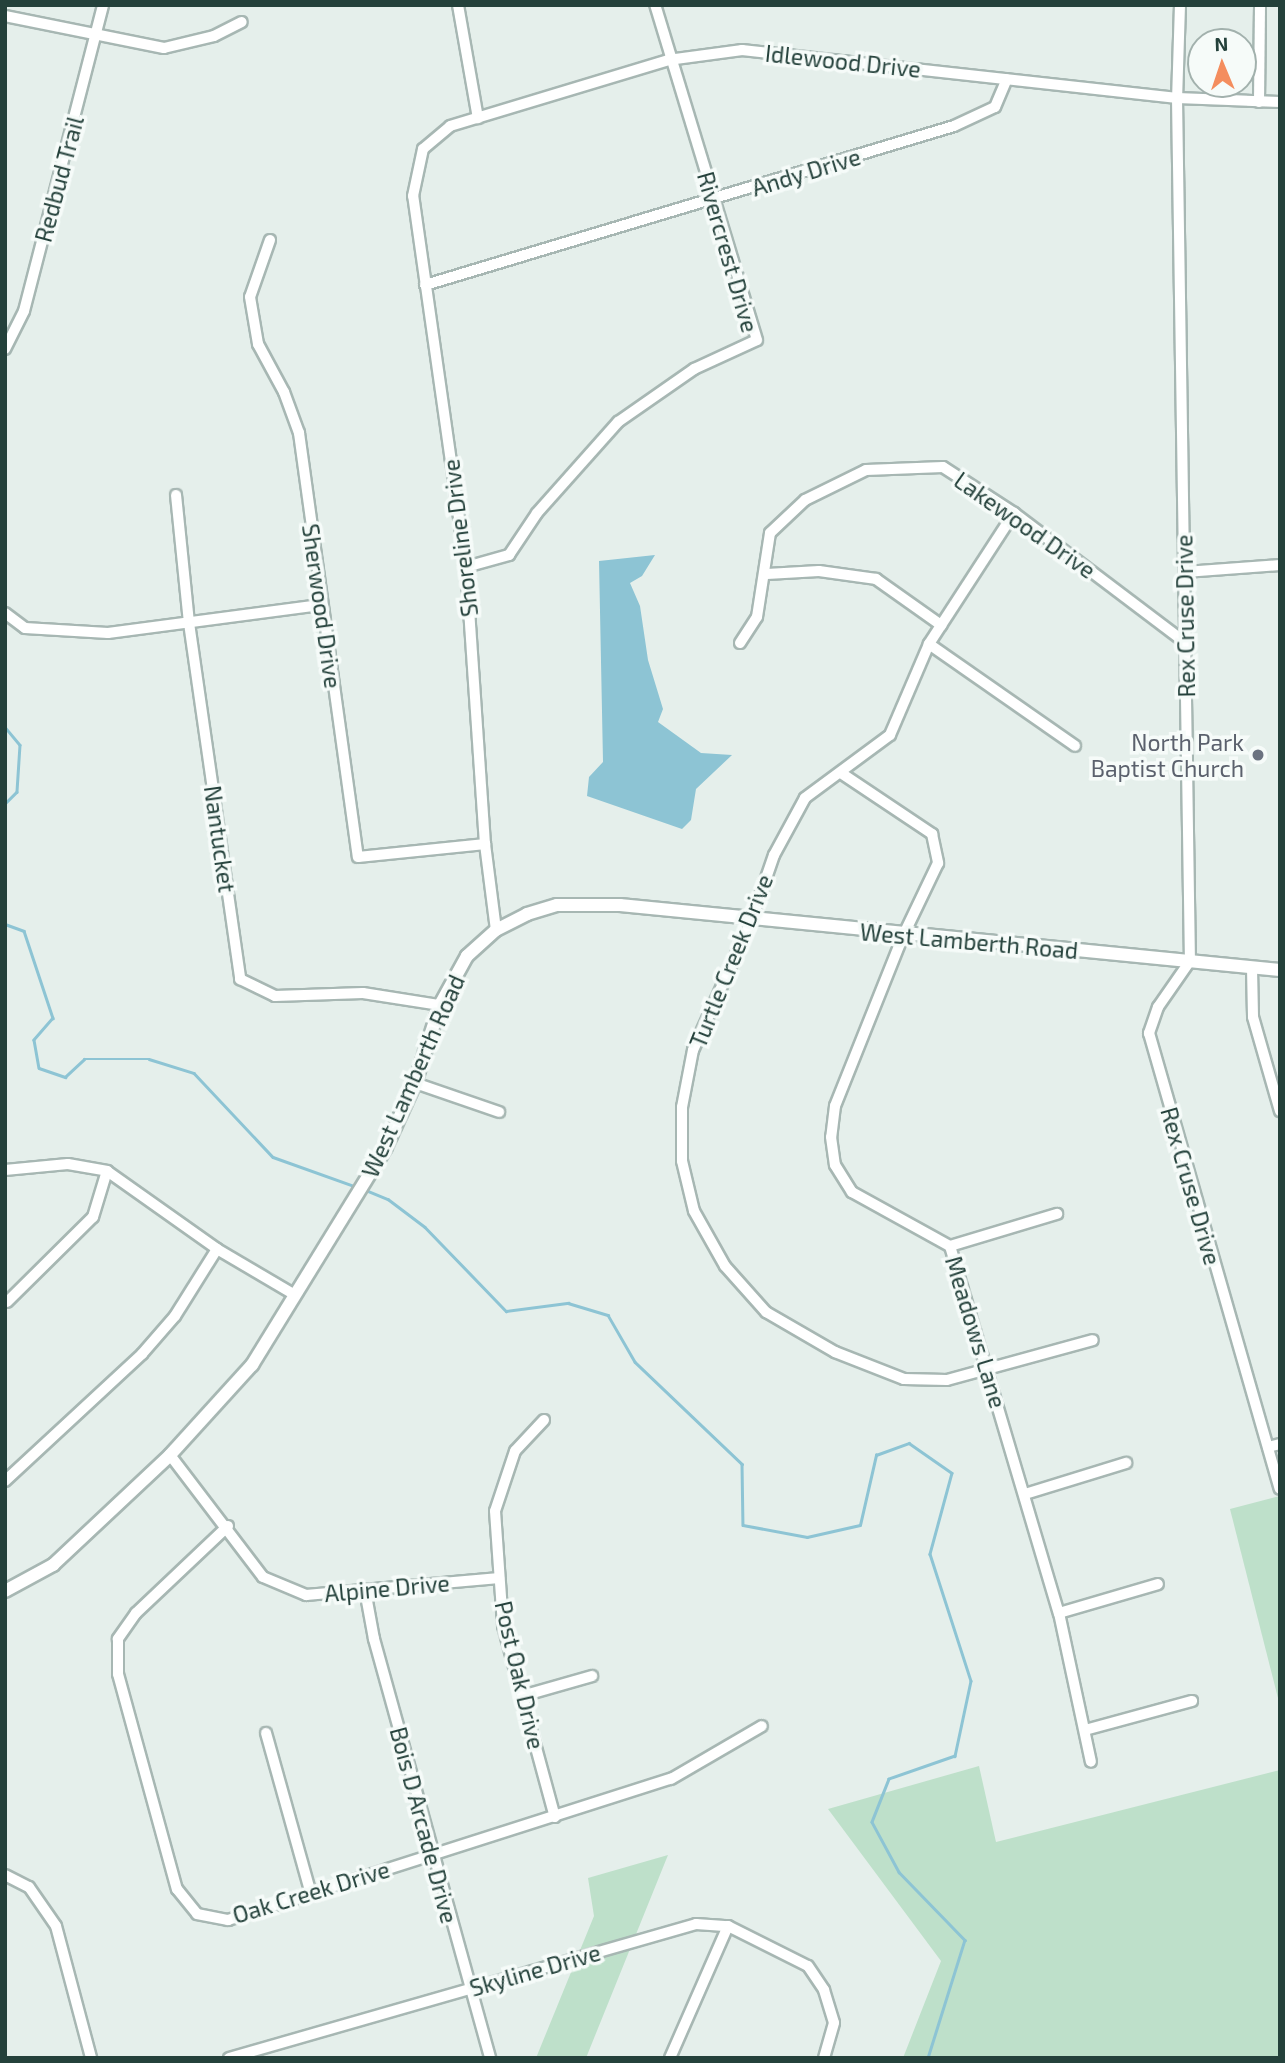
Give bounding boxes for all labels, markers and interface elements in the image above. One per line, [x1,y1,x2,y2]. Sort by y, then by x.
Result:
north arrow [1187,28,1257,98]
text: N [1214,32,1229,55]
street label: Idlewood Drive [764,39,922,83]
street label: Redbud Trail [29,113,89,245]
street label: Andy Drive [748,142,864,202]
street label: Rivercrest Drive [692,168,764,336]
street label: Shoreline Drive [437,458,483,618]
street label: Lakewood Drive [949,466,1101,584]
street label: Sherwood Drive [297,522,347,690]
street label: Rex Cruse Drive [1170,534,1200,698]
place label: North Park Baptist Church [1091,728,1244,782]
marker: North Park Baptist Church [1250,747,1266,763]
street label: Nantucket [199,784,241,894]
street label: Turtle Creek Drive [684,870,778,1052]
street label: West Lamberth Road [859,918,1079,964]
street label: West Lamberth Road [356,970,470,1182]
street label: Rex Cruse Drive [1155,1104,1227,1268]
street label: Meadows Lane [940,1253,1012,1411]
street label: Alpine Drive [323,1569,451,1607]
street label: Post Oak Drive [490,1598,550,1752]
street label: Bois D Arcade Drive [384,1724,464,1926]
street label: Oak Creek Drive [229,1855,393,1929]
street label: Skyline Drive [466,1938,604,2002]

